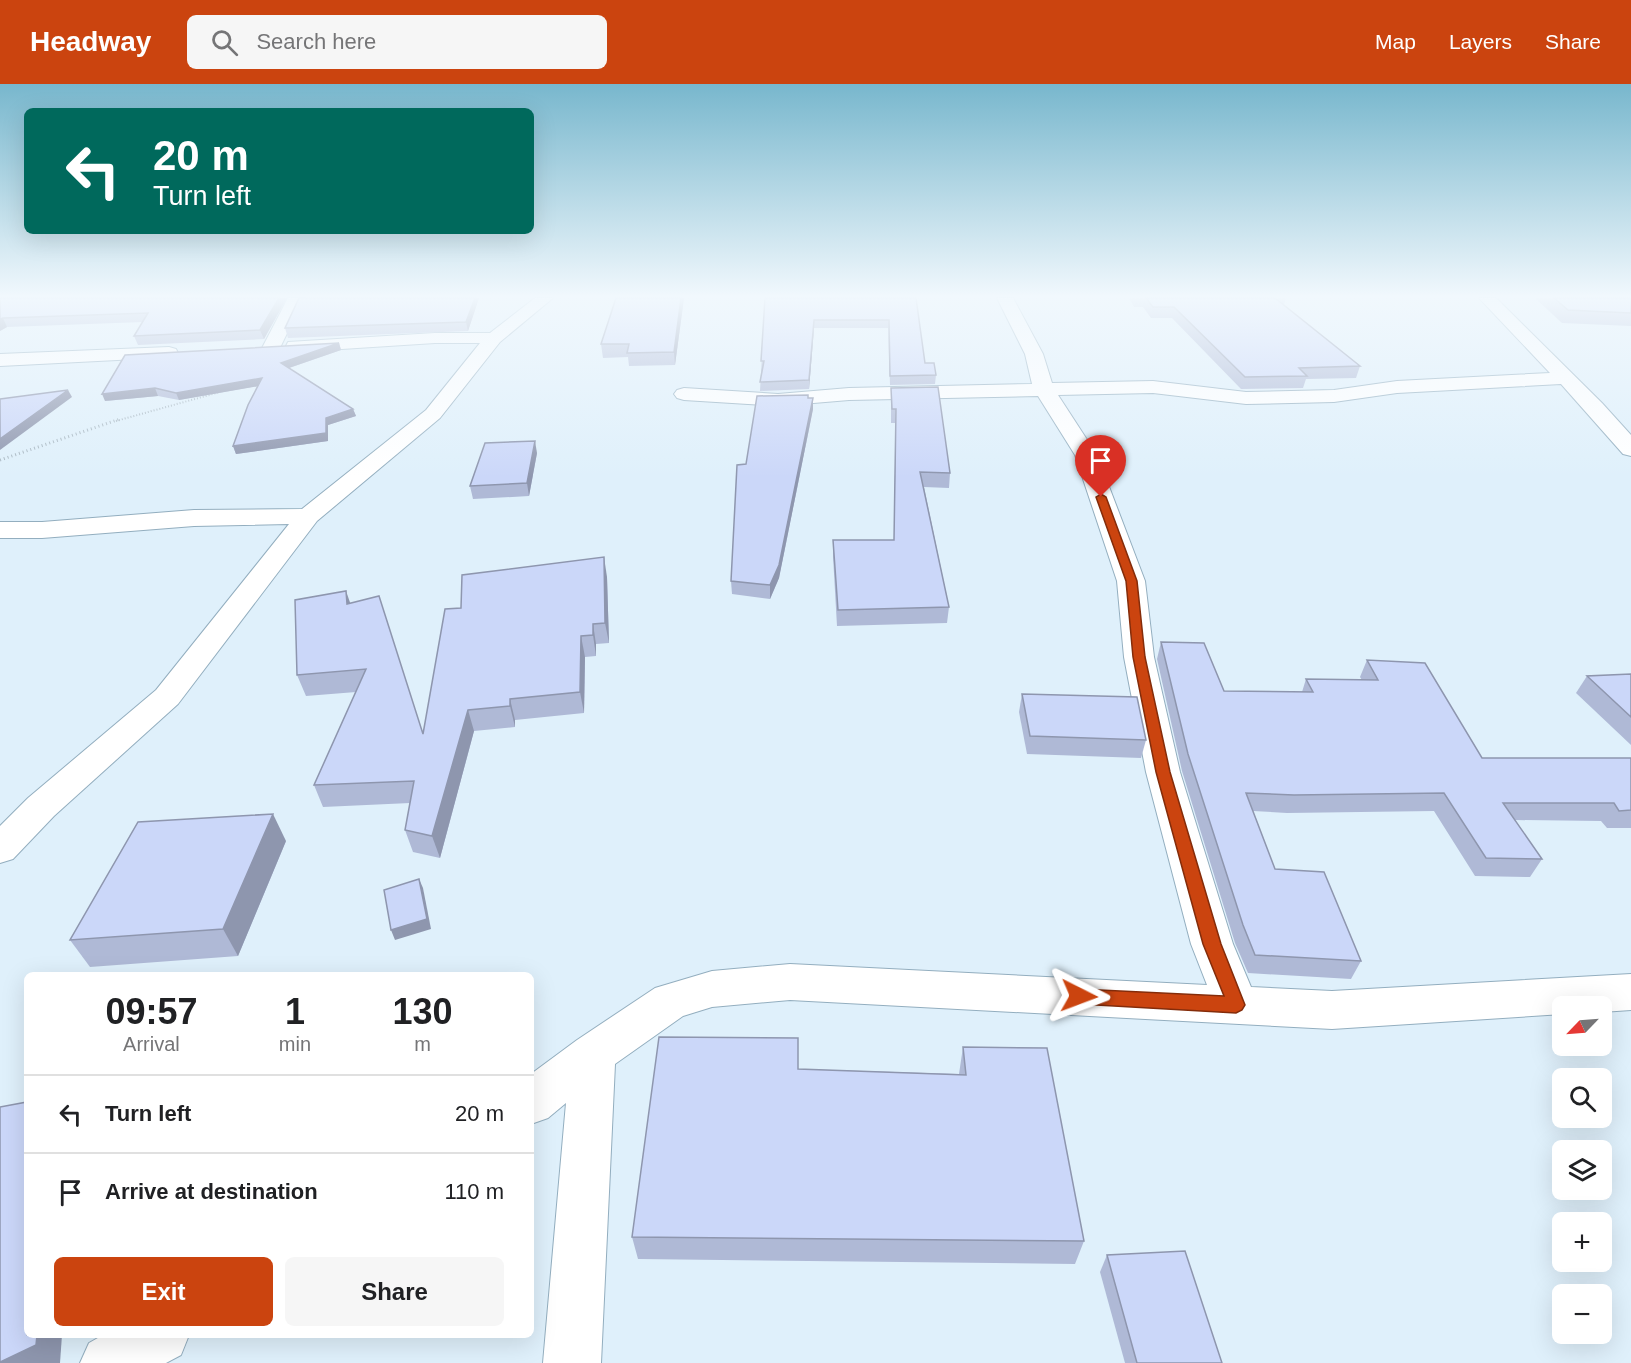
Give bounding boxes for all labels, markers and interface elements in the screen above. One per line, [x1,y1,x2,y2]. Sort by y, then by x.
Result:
search box [187,15,607,69]
text: Headway [30,26,151,57]
icon: search [208,26,241,59]
text: Search here [256,29,376,54]
text: Map [1375,30,1416,53]
text: Layers [1449,30,1512,53]
text: Share [1545,30,1601,53]
icon: left [54,132,132,210]
text: 20 m [153,132,249,179]
text: Turn left [153,181,251,211]
pin [1075,435,1126,497]
icon: arrive [1084,444,1117,477]
position arrow [1047,964,1111,1028]
text: 09:57 [105,991,197,1032]
text: 1 [285,991,305,1032]
text: 130 [392,991,453,1032]
north arrow [1552,996,1612,1056]
map controls [1552,996,1612,1344]
text: Arrival [123,1033,180,1055]
text: min [279,1033,311,1055]
text: m [414,1033,431,1055]
button: search [1552,1068,1612,1128]
icon: left [54,1098,87,1131]
text: Turn left [105,1101,191,1126]
text: 20 m [455,1101,504,1126]
button: layers [1552,1140,1612,1200]
icon: arrive [54,1176,87,1209]
text: Arrive at destination [105,1179,318,1204]
text: 110 m [444,1179,504,1204]
button: + [1552,1212,1612,1272]
button: Exit [54,1257,273,1326]
button: Share [285,1257,504,1326]
button: − [1552,1284,1612,1344]

